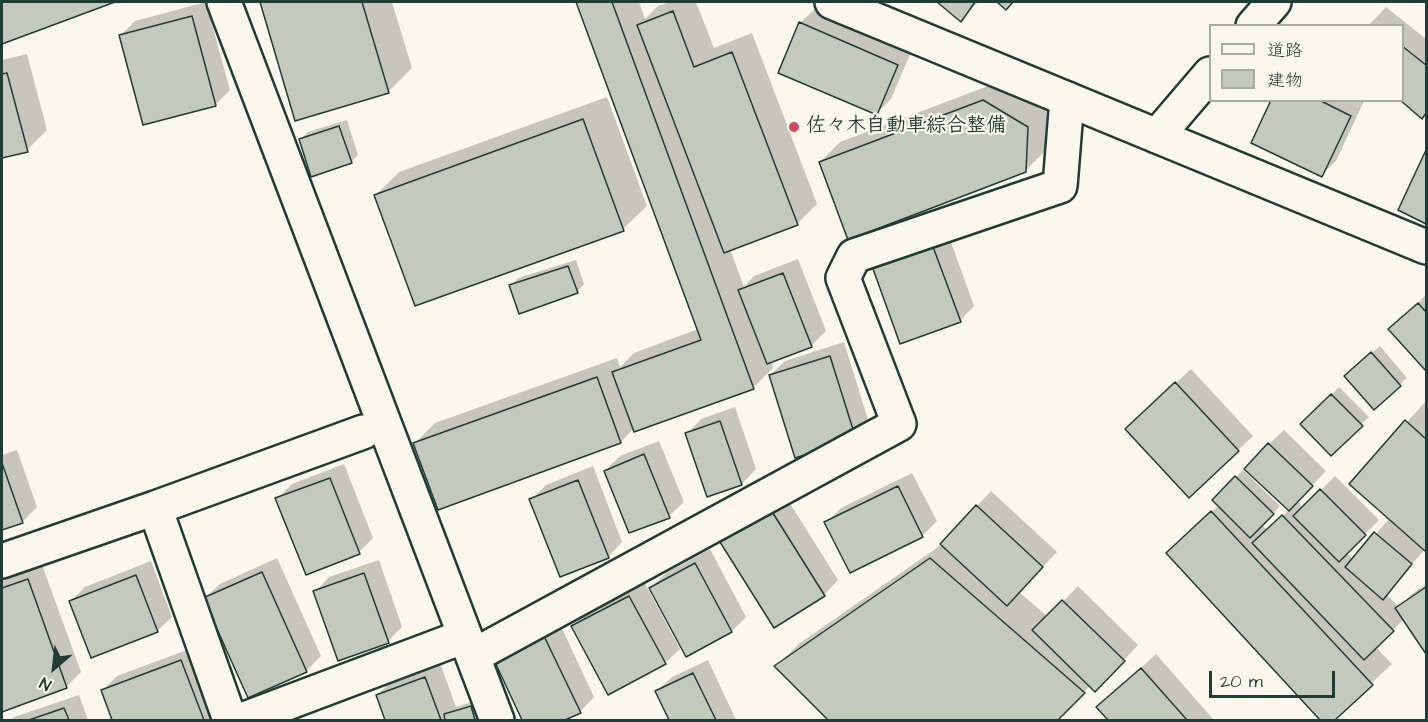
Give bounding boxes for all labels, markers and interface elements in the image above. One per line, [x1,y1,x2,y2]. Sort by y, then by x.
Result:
legend [1209,24,1404,102]
text: 道路 [1267,38,1303,63]
text: 建物 [1267,68,1303,93]
place label: 佐々木自動車綜合整備 [806,115,1006,139]
marker: 佐々木自動車綜合整備 [787,120,801,134]
north arrow [24,638,84,698]
scale bar [1212,659,1338,697]
text: 20 m [1220,669,1263,694]
text: N [36,672,55,696]

